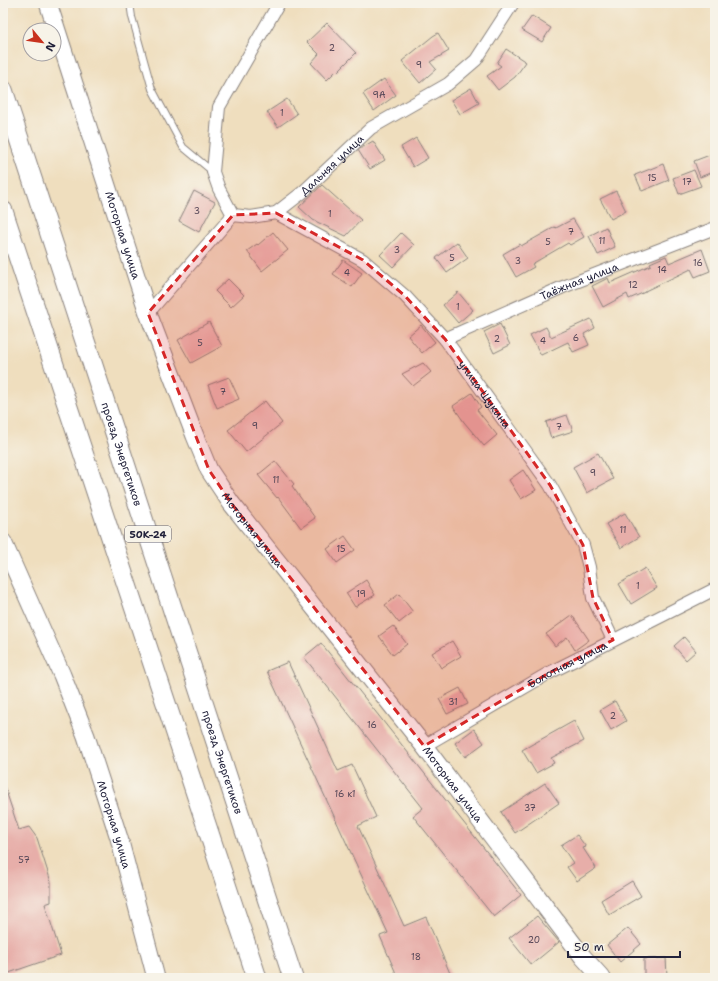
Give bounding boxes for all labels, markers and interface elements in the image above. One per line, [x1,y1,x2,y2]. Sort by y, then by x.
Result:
north arrow [22,22,62,62]
text: N [41,39,59,54]
house number: 2 [329,42,335,54]
house number: 9 [416,59,422,71]
house number: 9А [373,89,386,101]
house number: 1 [280,107,284,119]
street label: Дальняя улица [297,131,367,199]
house number: 15 [647,172,657,184]
house number: 17 [682,176,692,188]
street label: Моторная улица [102,189,144,281]
house number: 3 [194,205,200,217]
house number: 1 [328,208,332,220]
house number: 7 [568,226,574,238]
house number: 11 [598,235,606,247]
house number: 5 [545,236,551,248]
house number: 3 [394,244,400,256]
house number: 5 [449,252,455,264]
house number: 3 [515,255,521,267]
house number: 16 [693,257,703,269]
street label: Таёжная улица [538,259,620,304]
house number: 14 [657,264,667,276]
house number: 4 [344,267,350,279]
house number: 12 [628,279,638,291]
house number: 1 [456,301,460,313]
house number: 6 [573,332,579,344]
house number: 2 [494,333,500,345]
house number: 4 [540,335,546,347]
house number: 5 [197,337,203,349]
street label: улица Щукина [455,357,514,431]
house number: 7 [220,386,226,398]
street label: проезд Энергетиков [98,400,146,508]
house number: 9 [252,420,258,432]
house number: 7 [556,421,562,433]
house number: 9 [590,467,596,479]
house number: 11 [272,474,280,486]
street label: Моторная улица [218,489,287,570]
house number: 11 [619,524,627,536]
road number: 50К-24 [125,526,171,542]
house number: 15 [336,543,346,555]
house number: 1 [636,580,640,592]
house number: 19 [356,588,366,600]
street label: Болотная улица [525,637,610,691]
house number: 31 [448,696,458,708]
street label: проезд Энергетиков [199,708,246,816]
house number: 2 [610,710,616,722]
house number: 16 [367,719,377,731]
street label: Моторная улица [419,743,486,825]
street label: Моторная улица [93,779,134,871]
house number: 16 к1 [335,788,355,800]
house number: 37 [524,802,536,814]
house number: 57 [18,854,30,866]
scale bar [568,933,680,959]
house number: 20 [528,934,540,946]
text: 50 m [574,939,604,955]
house number: 18 [411,951,421,963]

